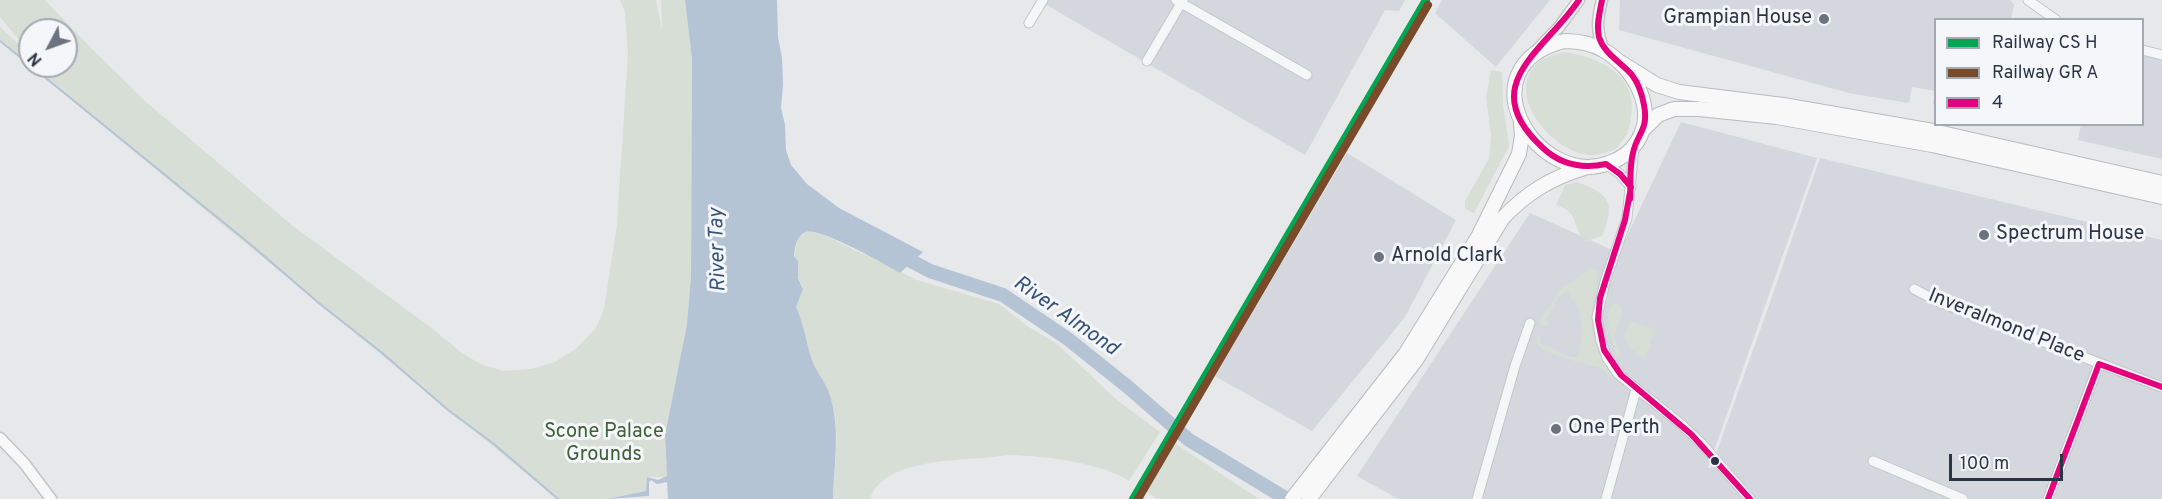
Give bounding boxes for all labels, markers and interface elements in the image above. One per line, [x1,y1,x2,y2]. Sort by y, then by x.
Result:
place label: Grampian House [1663,7,1812,31]
marker: Grampian House [1817,12,1831,26]
north arrow [18,18,78,78]
legend [1934,18,2144,126]
text: Railway CS H [1992,32,2098,55]
text: N [25,48,47,69]
text: Railway GR A [1992,62,2099,85]
text: 4 [1992,92,2003,115]
water label: River Tay [705,208,733,292]
place label: Spectrum House [1996,223,2144,247]
marker: Spectrum House [1977,228,1991,242]
place label: Arnold Clark [1391,245,1503,269]
marker: Arnold Clark [1372,250,1386,264]
water label: River Almond [1008,272,1122,362]
street label: Inveralmond Place [1924,285,2088,369]
place label: One Perth [1568,417,1660,441]
park label: Scone Palace Grounds [544,421,664,468]
marker: One Perth [1549,422,1563,436]
scale bar [1952,442,2066,480]
text: 100 m [1960,453,2009,476]
unlabelled marker [1709,455,1721,467]

